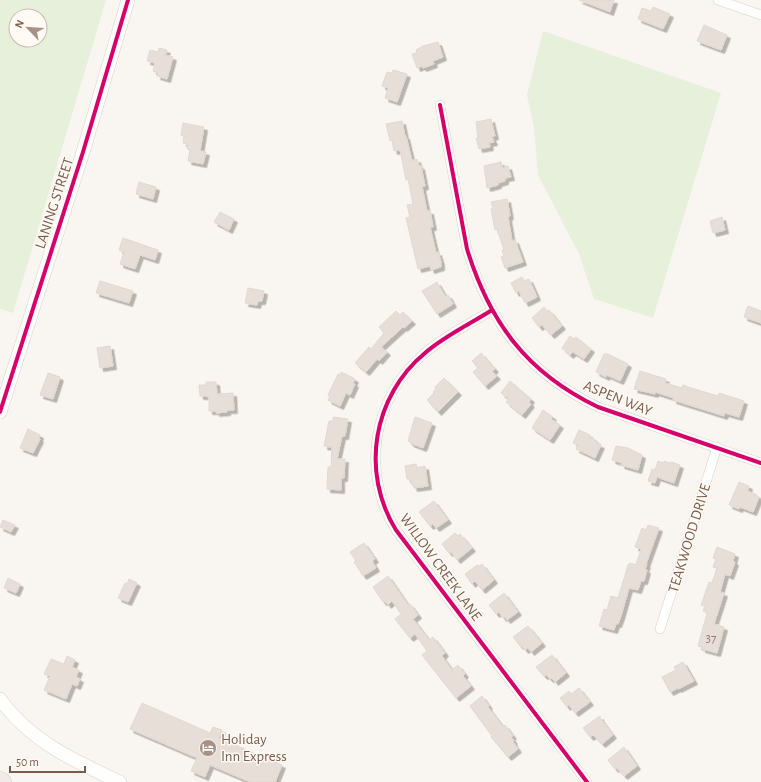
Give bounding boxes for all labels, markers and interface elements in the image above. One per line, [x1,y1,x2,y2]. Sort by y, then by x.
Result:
north arrow [8,8,48,48]
text: N [13,18,26,30]
street label: LANING STREET [33,155,76,251]
street label: ASPEN WAY [581,378,654,419]
street label: TEAKWOOD DRIVE [666,482,713,595]
street label: WILLOW CREEK LANE [397,511,484,624]
house number: 37 [706,632,717,645]
place label: Holiday Inn Express [221,732,287,764]
hotel icon: Holiday Inn Express [198,738,218,758]
scale bar [10,748,85,774]
text: 50 m [16,756,39,768]

